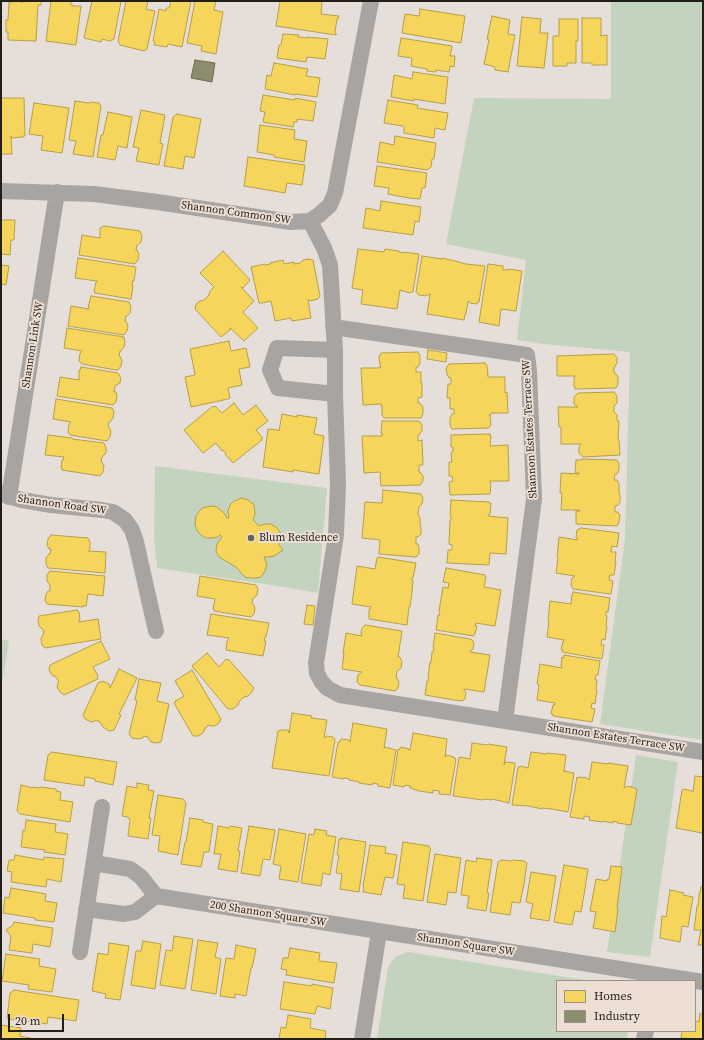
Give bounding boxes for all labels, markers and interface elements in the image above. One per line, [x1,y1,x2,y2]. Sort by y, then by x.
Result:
street label: Shannon Common SW [181,199,291,227]
street label: Shannon Link SW [20,301,46,389]
street label: Shannon Estates Terrace SW [520,359,540,499]
street label: Shannon Road SW [17,492,107,518]
place label: Blum Residence [259,531,338,545]
marker: Blum Residence [246,533,256,543]
street label: Shannon Estates Terrace SW [546,721,686,755]
street label: 200 Shannon Square SW [209,898,327,930]
street label: Shannon Square SW [416,931,516,959]
legend [556,980,696,1032]
text: Homes [594,988,632,1004]
scale bar [10,1006,66,1032]
text: Industry [594,1008,640,1024]
text: 20 m [15,1013,41,1029]

